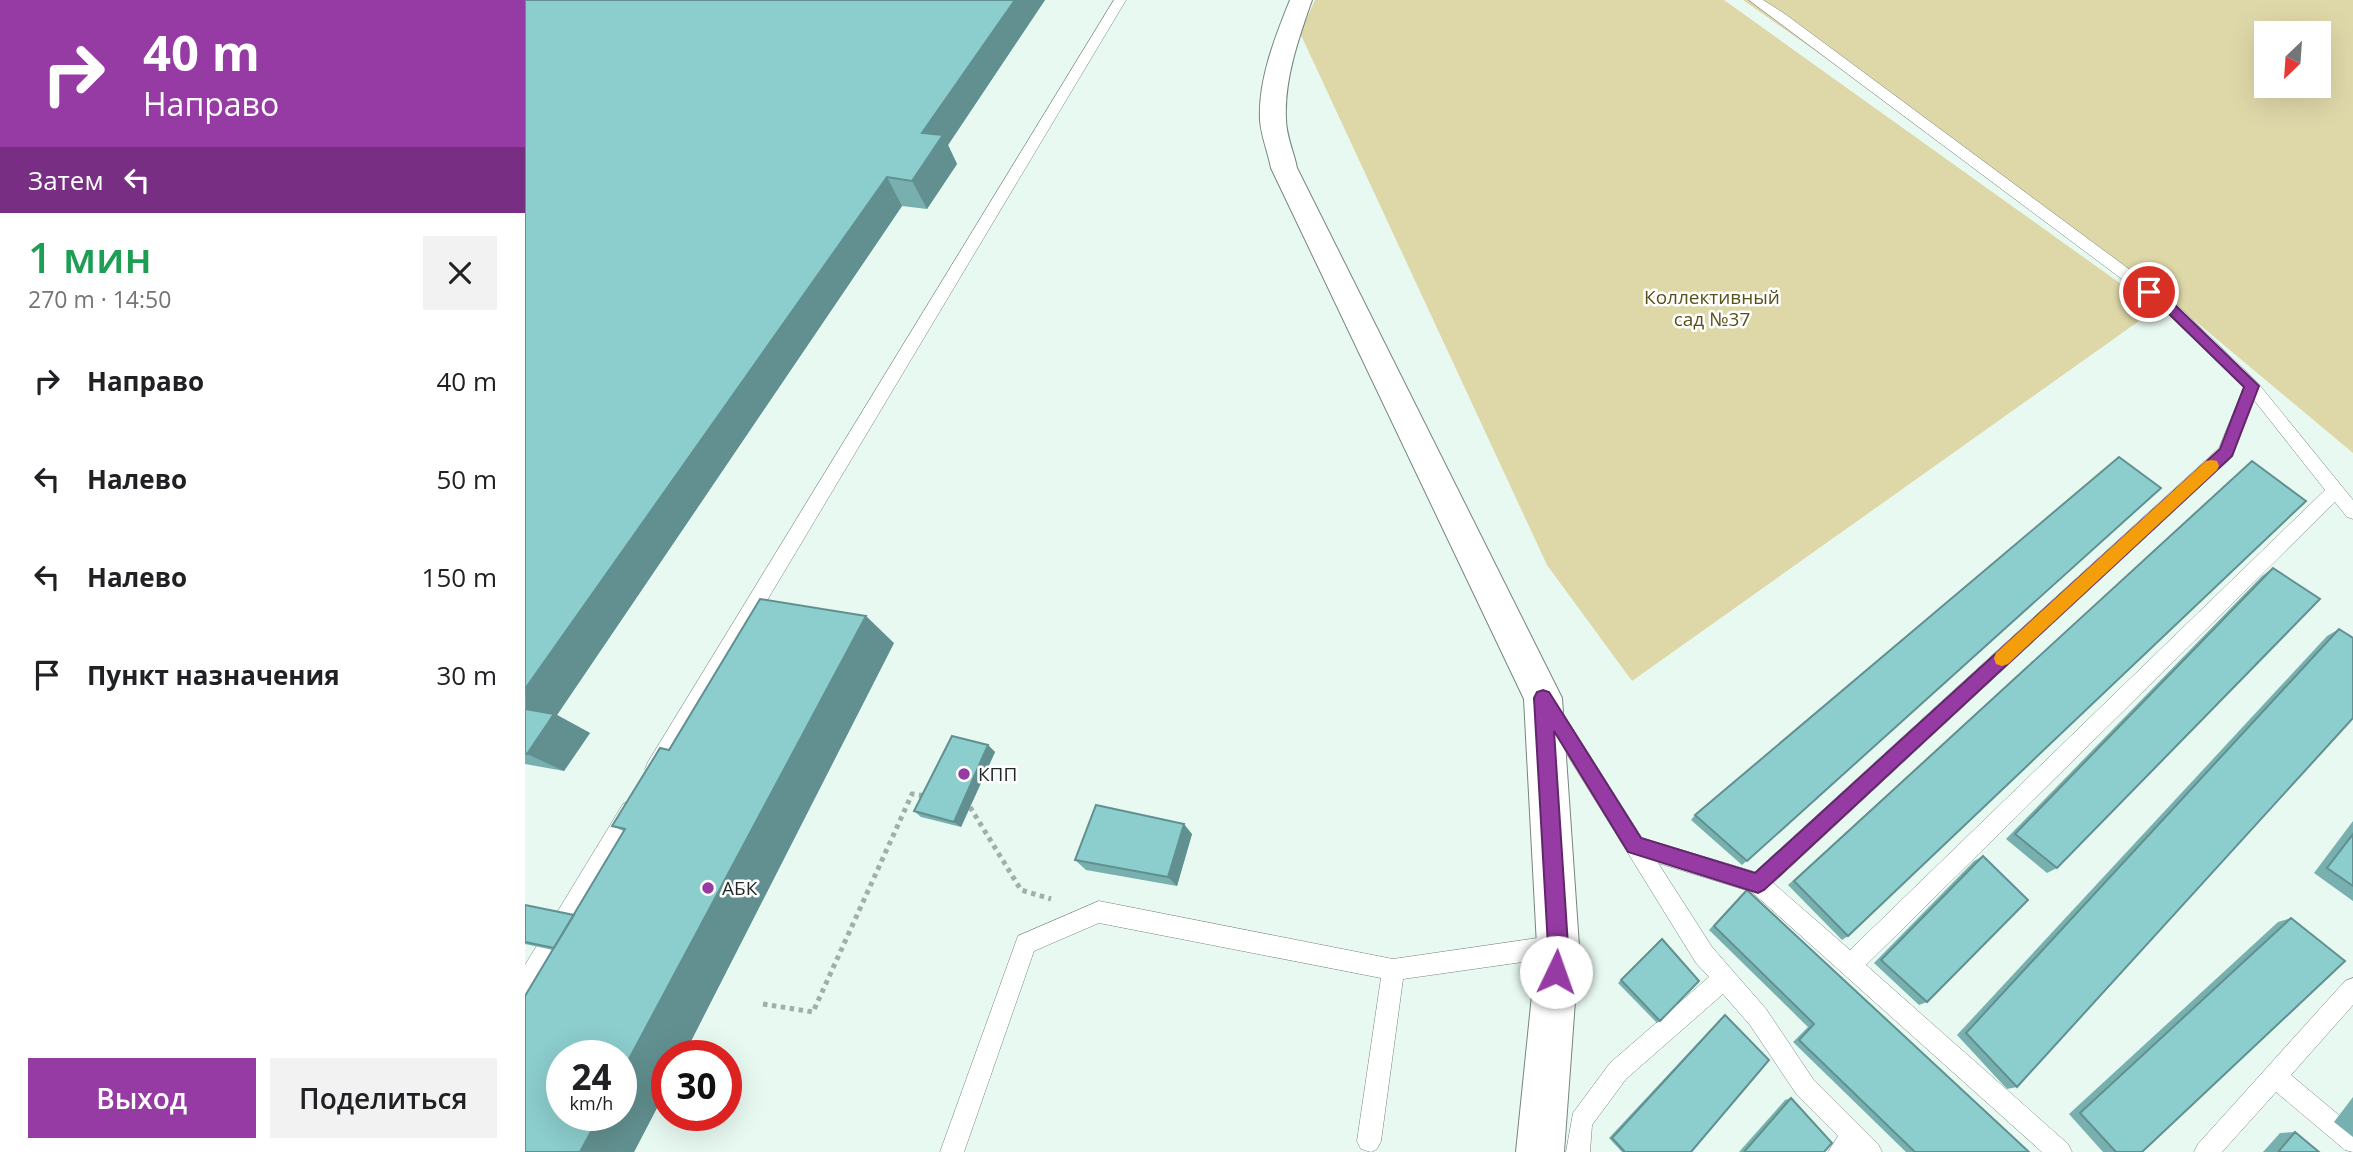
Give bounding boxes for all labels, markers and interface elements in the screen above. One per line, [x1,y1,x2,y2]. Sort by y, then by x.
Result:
text: 40 m [143,19,260,85]
north arrow [2254,21,2331,98]
map controls [2254,21,2331,98]
icon: right [28,28,119,119]
text: Направо [143,82,279,125]
icon: left [118,161,156,199]
text: Затем [28,162,104,198]
text: 1 мин [28,228,152,285]
button: close [423,236,497,310]
pin [2119,262,2179,322]
icon: arrive [2130,273,2168,311]
text: 270 m · 14:50 [28,283,171,315]
park label: Коллективный сад №37 [1644,284,1780,332]
icon: right [28,362,66,400]
text: Направо [87,363,204,399]
text: 40 m [436,363,497,399]
icon: left [28,460,66,498]
text: Налево [87,461,187,497]
text: 50 m [436,461,497,497]
icon: left [28,558,66,596]
text: Налево [87,559,187,595]
text: 150 m [422,559,497,595]
icon: arrive [28,656,66,694]
text: Пункт назначения [87,657,340,693]
text: 30 m [436,657,497,693]
place label: КПП [978,761,1017,787]
marker: КПП [956,766,972,782]
place label: АБК [722,875,758,901]
marker: АБК [700,880,716,896]
position arrow [1519,935,1593,1009]
speed limit sign: 30 [651,1040,742,1131]
text: 24 [571,1053,612,1100]
button: Выход [28,1058,256,1138]
button: Поделиться [270,1058,497,1138]
text: km/h [570,1091,613,1115]

